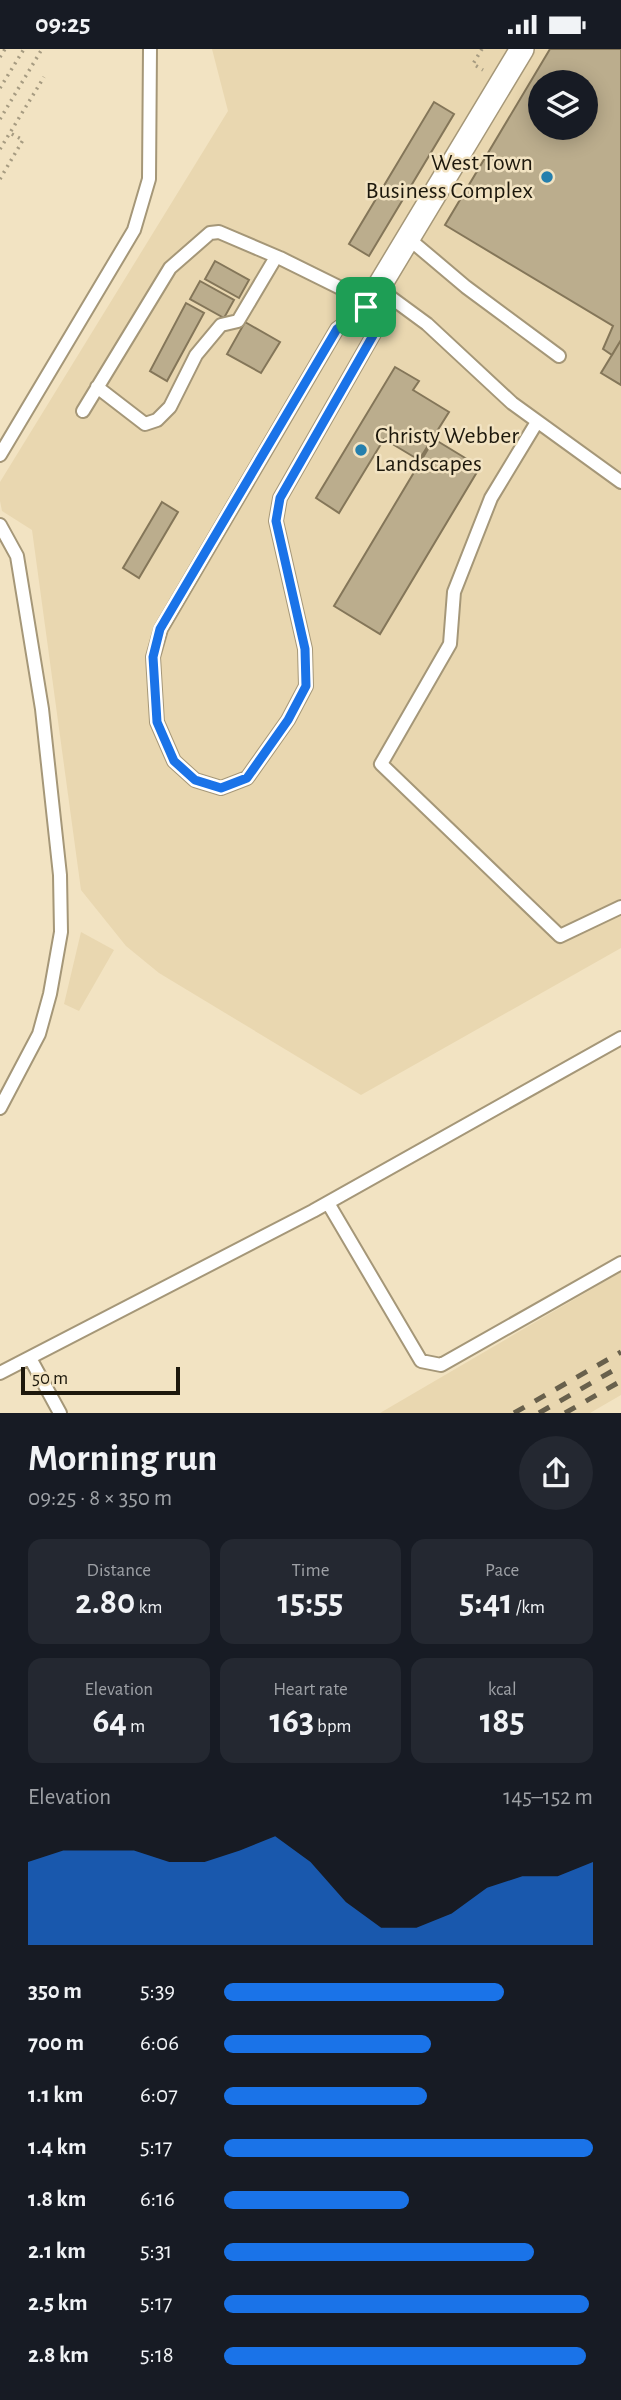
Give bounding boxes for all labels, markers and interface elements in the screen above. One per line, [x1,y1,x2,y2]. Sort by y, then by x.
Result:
text: 09:25 [35,11,91,37]
map controls [528,70,598,140]
button: layers [528,70,598,140]
place label: West Town Business Complex [366,151,534,203]
marker: West Town Business Complex [539,169,555,185]
pin [336,277,396,337]
icon: arrive [347,288,385,326]
place label: Christy Webber Landscapes [375,424,519,476]
marker: Christy Webber Landscapes [353,442,369,458]
scale bar [21,1364,180,1396]
text: 50 m [32,1369,68,1388]
button: share [519,1436,593,1510]
text: Morning run [28,1440,217,1478]
text: 09:25 · 8 × 350 m [28,1487,172,1510]
text: Distance [87,1561,151,1580]
text: Time [292,1561,329,1580]
text: Pace [485,1561,519,1580]
text: 2.80 [75,1585,135,1620]
text: 15:55 [278,1585,343,1620]
text: 5:41 [459,1585,513,1620]
text: km [135,1598,162,1617]
text: /km [513,1598,545,1617]
text: Elevation [84,1680,153,1699]
text: Heart rate [273,1680,348,1699]
text: kcal [488,1680,517,1699]
text: 64 [92,1704,127,1739]
text: 163 [269,1704,314,1739]
text: 185 [480,1704,525,1739]
text: m [127,1717,145,1736]
text: bpm [314,1717,352,1736]
text: Elevation [28,1786,111,1809]
text: 145–152 m [503,1786,593,1809]
text: 350 m [28,1980,82,2003]
text: 5:39 [140,1980,175,2003]
text: 700 m [28,2032,84,2055]
text: 6:06 [140,2032,179,2055]
text: 1.1 km [28,2084,83,2107]
text: 6:07 [140,2084,178,2107]
text: 1.4 km [28,2136,87,2159]
text: 5:17 [140,2136,172,2159]
text: 1.8 km [28,2188,86,2211]
text: 6:16 [140,2188,175,2211]
text: 2.1 km [28,2240,86,2263]
text: 5:31 [140,2240,172,2263]
text: 2.5 km [28,2292,87,2315]
text: 5:17 [140,2292,172,2315]
text: 2.8 km [28,2344,89,2367]
text: 5:18 [140,2344,174,2367]

